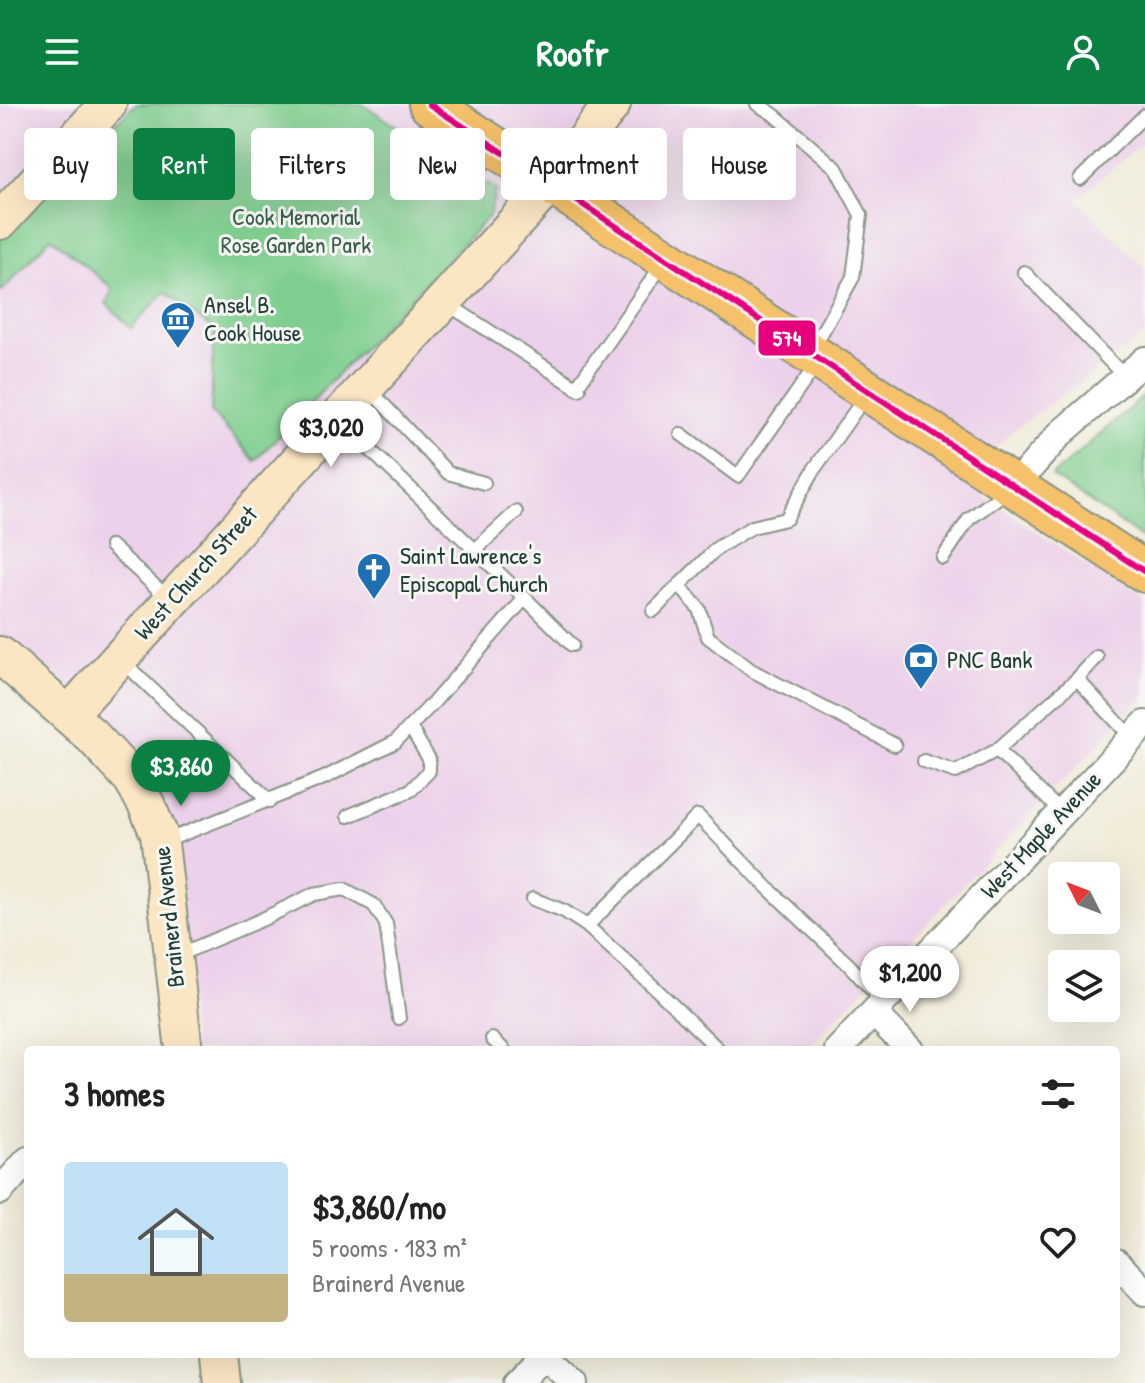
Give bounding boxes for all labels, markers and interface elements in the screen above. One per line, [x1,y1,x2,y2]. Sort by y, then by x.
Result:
text: Roofr [536,28,609,77]
icon: menu [40,30,84,74]
icon: person [1061,30,1105,74]
chip: Buy [24,128,117,200]
chip: Rent [133,128,235,200]
chip: Filters [251,128,374,200]
chip: New [390,128,485,200]
chip: Apartment [501,128,667,200]
chip: House [683,128,796,200]
park label: Cook Memorial Rose Garden Park [221,200,371,260]
place label: Ansel B. Cook House [204,288,302,348]
museum icon: Ansel B. Cook House [159,300,197,350]
line badge: 574 [757,319,817,357]
text: 574 [773,323,801,353]
pin: $3,020 [266,401,396,469]
text: $3,020 [298,409,364,444]
street label: West Church Street [126,498,265,646]
place label: Saint Lawrence's Episcopal Church [400,539,548,599]
church icon: Saint Lawrence's Episcopal Church [355,551,393,601]
bank icon: PNC Bank [902,641,940,691]
place label: PNC Bank [947,643,1032,675]
pin: $3,860 [116,740,246,808]
text: $3,860 [149,748,213,783]
street label: West Maple Avenue [973,763,1108,905]
street label: Brainerd Avenue [145,845,191,989]
north arrow [1048,862,1120,934]
map controls [1048,862,1120,1022]
pin: $1,200 [845,946,975,1014]
button: layers [1048,950,1120,1022]
text: $1,200 [878,954,942,989]
text: 3 homes [64,1071,165,1117]
icon: filters [1036,1072,1080,1116]
text: $3,860/mo [312,1184,446,1230]
icon: home [128,1194,224,1290]
icon: heart [1036,1220,1080,1264]
text: 5 rooms · 183 m² [312,1230,467,1265]
text: Brainerd Avenue [312,1265,465,1300]

